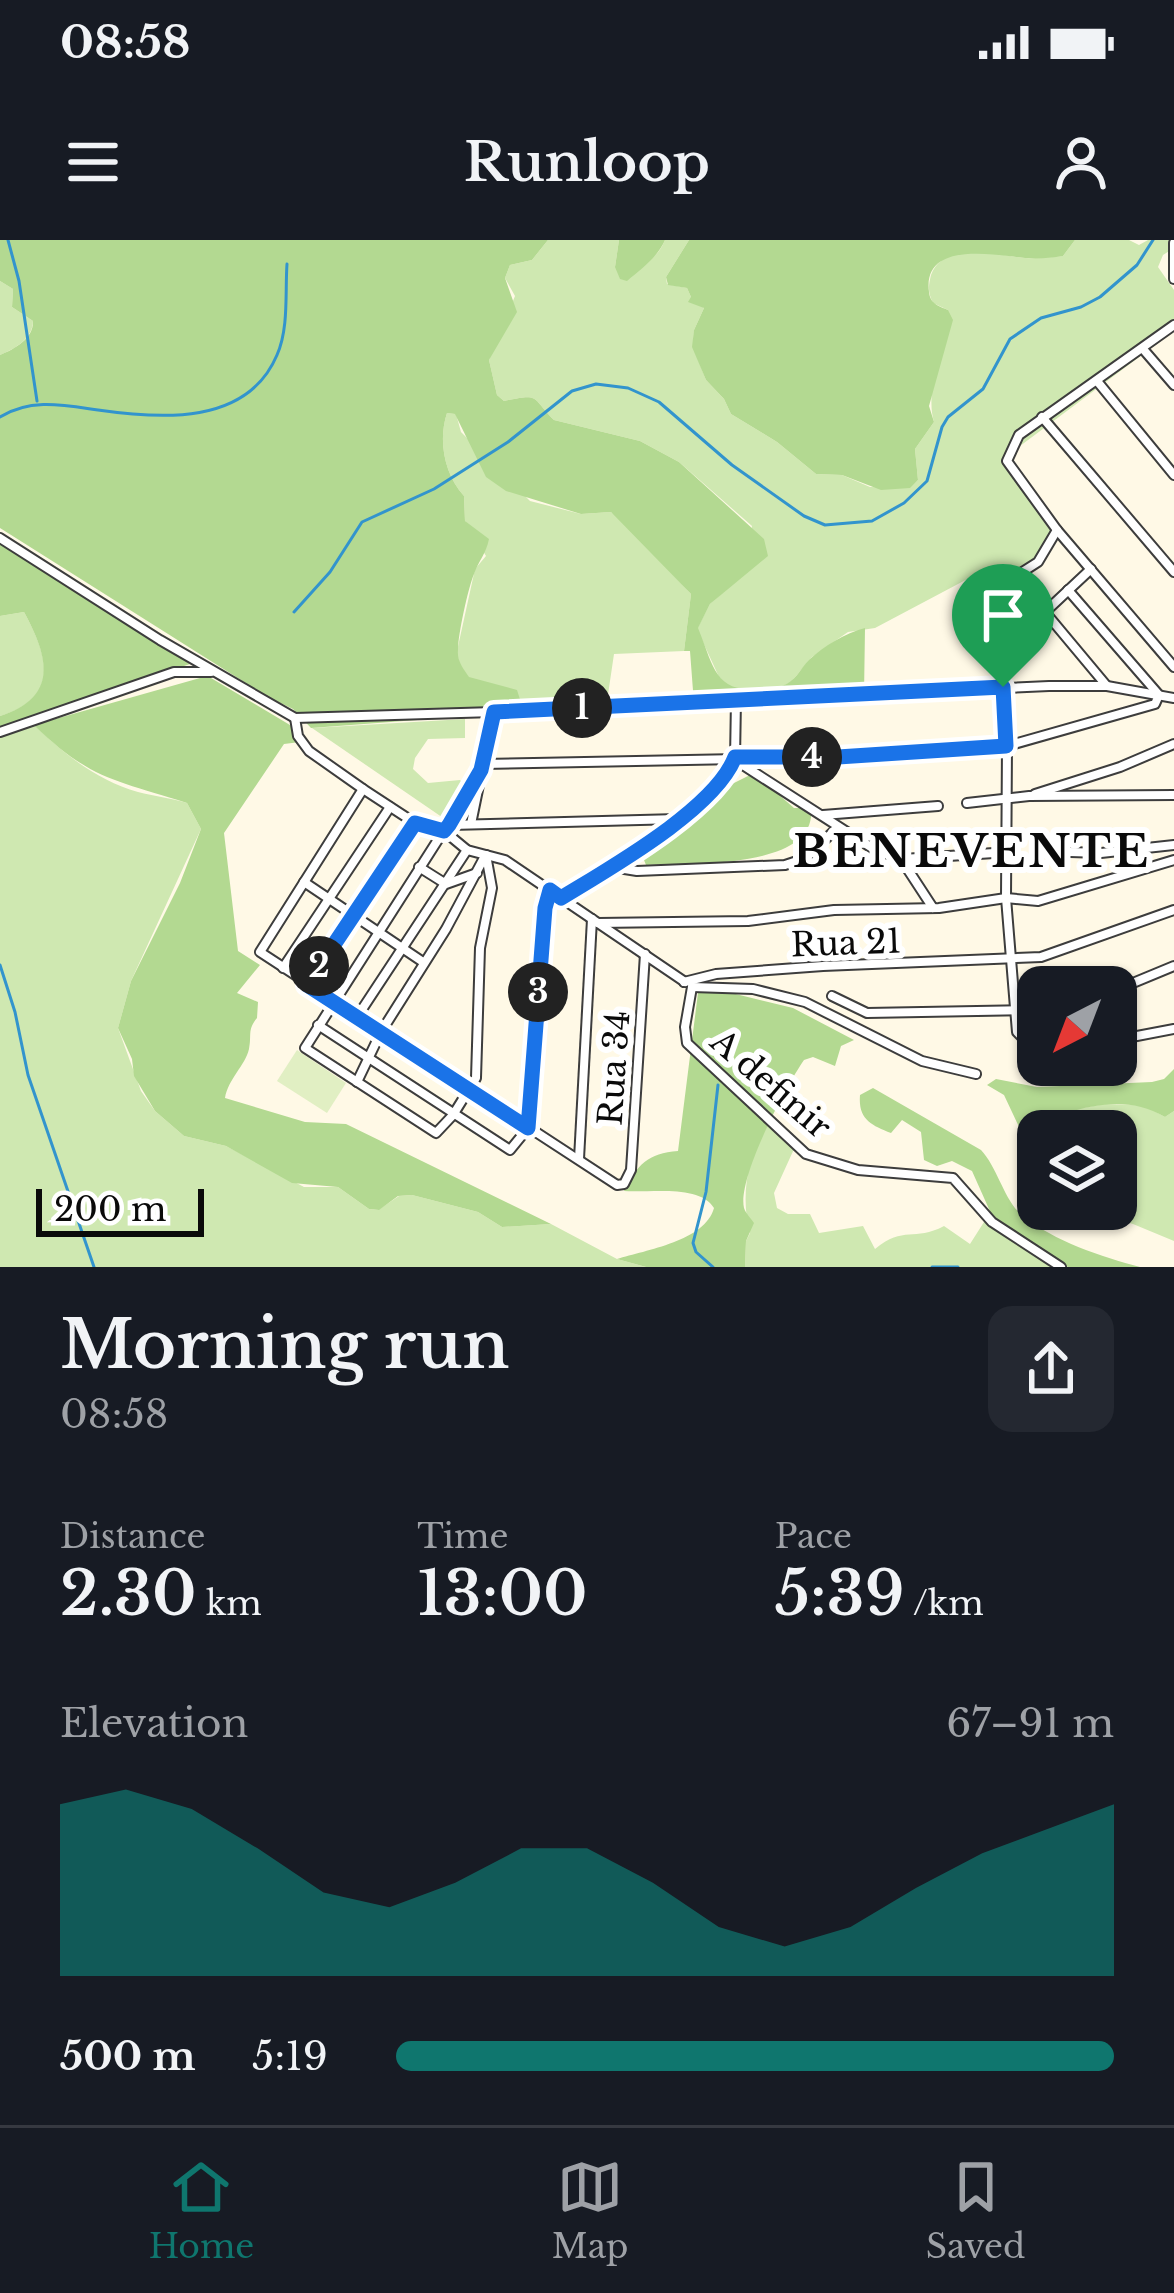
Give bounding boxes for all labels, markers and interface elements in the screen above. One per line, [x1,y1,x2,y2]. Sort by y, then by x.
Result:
text: 08:58 [60,14,191,70]
icon: menu [60,129,126,195]
text: Runloop [464,129,710,196]
icon: person [1048,129,1114,195]
pin [952,564,1054,687]
icon: arrive [970,582,1036,648]
pin: 1 [552,678,612,738]
text: 1 [575,687,589,728]
pin: 4 [782,727,842,787]
text: 4 [801,736,823,777]
district label: BENEVENTE [793,823,1151,879]
street label: Rua 21 [790,921,902,965]
pin: 2 [289,936,349,996]
text: 2 [308,945,330,986]
pin: 3 [508,962,568,1022]
north arrow [1017,966,1137,1086]
map controls [1017,966,1137,1230]
text: 3 [527,971,549,1012]
street label: Rua 34 [590,1009,638,1127]
street label: A definir [702,1020,840,1148]
button: layers [1017,1110,1137,1230]
scale bar [36,1183,204,1236]
text: 200 m [54,1189,166,1230]
text: Morning run [60,1304,509,1386]
button: share [988,1306,1114,1432]
text: 08:58 [60,1390,168,1439]
text: Distance [60,1516,206,1557]
text: Time [417,1516,508,1557]
text: Pace [775,1516,852,1557]
text: 2.30 [60,1557,196,1631]
text: 13:00 [417,1557,588,1631]
text: 5:39 [775,1557,905,1631]
text: km [196,1583,262,1624]
text: /km [905,1583,984,1624]
text: Elevation [60,1699,248,1748]
text: 67–91 m [946,1699,1114,1748]
text: 500 m [60,2032,196,2081]
text: 5:19 [252,2032,328,2081]
tab: Home [149,2154,254,2267]
tab: Map [552,2154,628,2267]
tab: Saved [926,2154,1025,2267]

